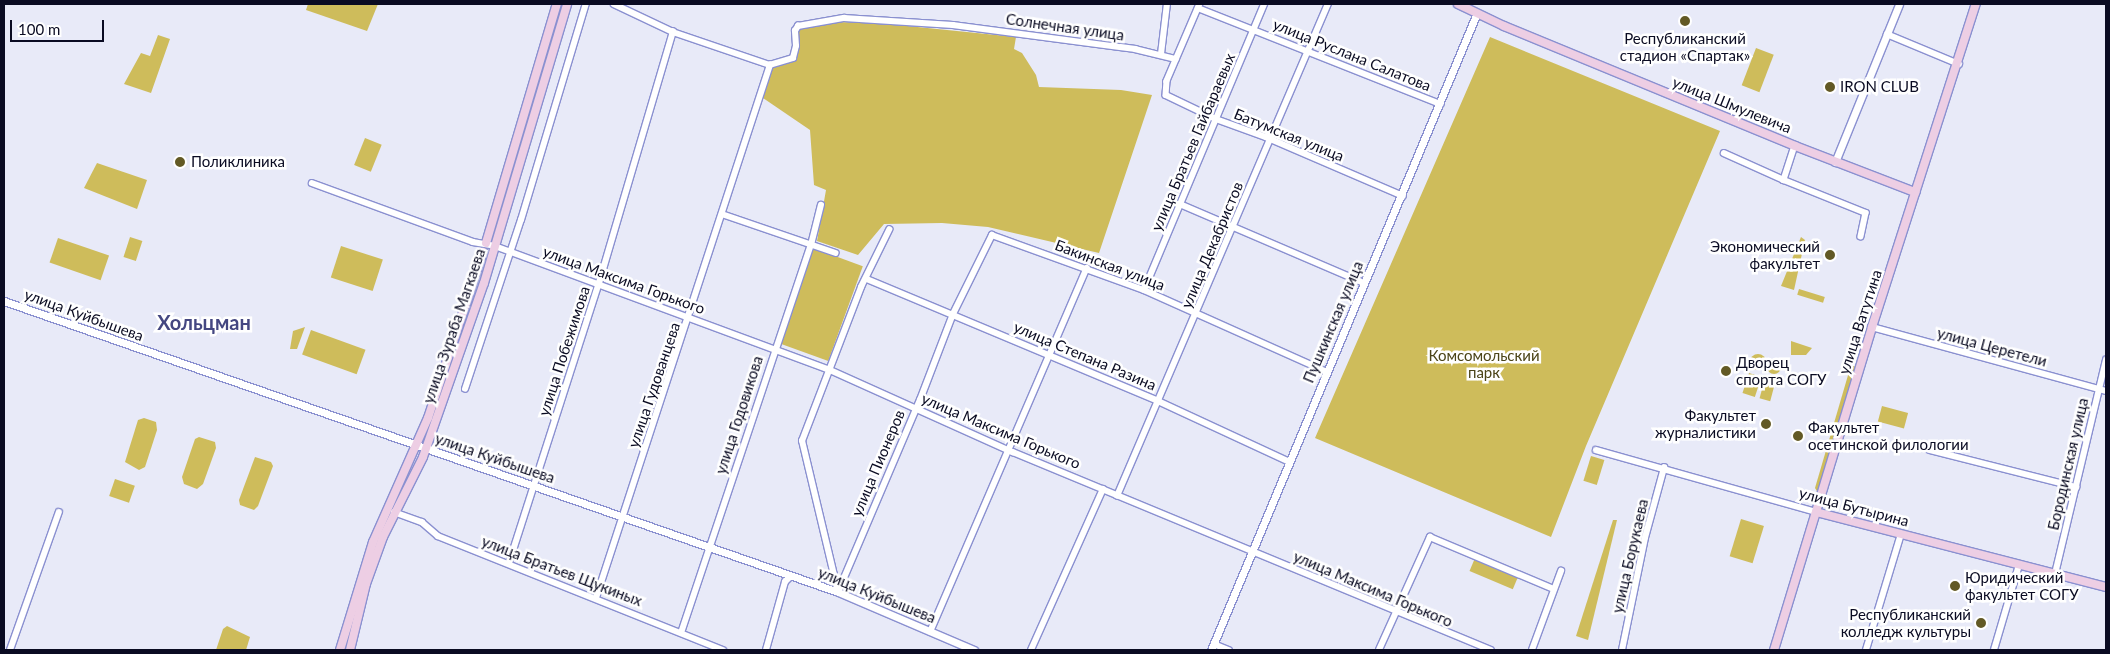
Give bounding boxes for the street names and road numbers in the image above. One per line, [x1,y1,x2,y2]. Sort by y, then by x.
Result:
street label: Солнечная улица [1005,10,1125,44]
street label: улица Руслана Салатова [1270,15,1434,95]
street label: улица Братьев Гайбараевых [1147,50,1239,234]
street label: улица Шмулевича [1670,73,1794,137]
street label: Батумская улица [1231,105,1347,165]
street label: улица Декабристов [1177,179,1247,311]
street label: Бакинская улица [1053,236,1167,294]
street label: улица Максима Горького [541,242,707,318]
street label: улица Зураба Магкаева [419,246,489,406]
street label: Пушкинская улица [1299,258,1367,386]
street label: улица Ватутина [1835,267,1885,377]
street label: улица Побежимова [535,284,593,418]
street label: улица Куйбышева [22,285,146,345]
street label: улица Степана Разина [1011,318,1159,394]
street label: улица Гудованцева [624,320,684,450]
street label: улица Церетели [1935,324,2049,370]
street label: улица Годовикова [711,354,767,476]
street label: улица Максима Горького [919,389,1083,473]
street label: Бородинская улица [2044,396,2092,532]
street label: улица Пионеров [848,407,908,519]
street label: улица Куйбышева [433,429,557,487]
street label: улица Бутырина [1797,484,1911,530]
street label: улица Борукаева [1608,497,1652,615]
street label: улица Братьев Щукиных [479,532,645,610]
street label: улица Максима Горького [1291,547,1455,631]
street label: улица Куйбышева [816,563,938,627]

